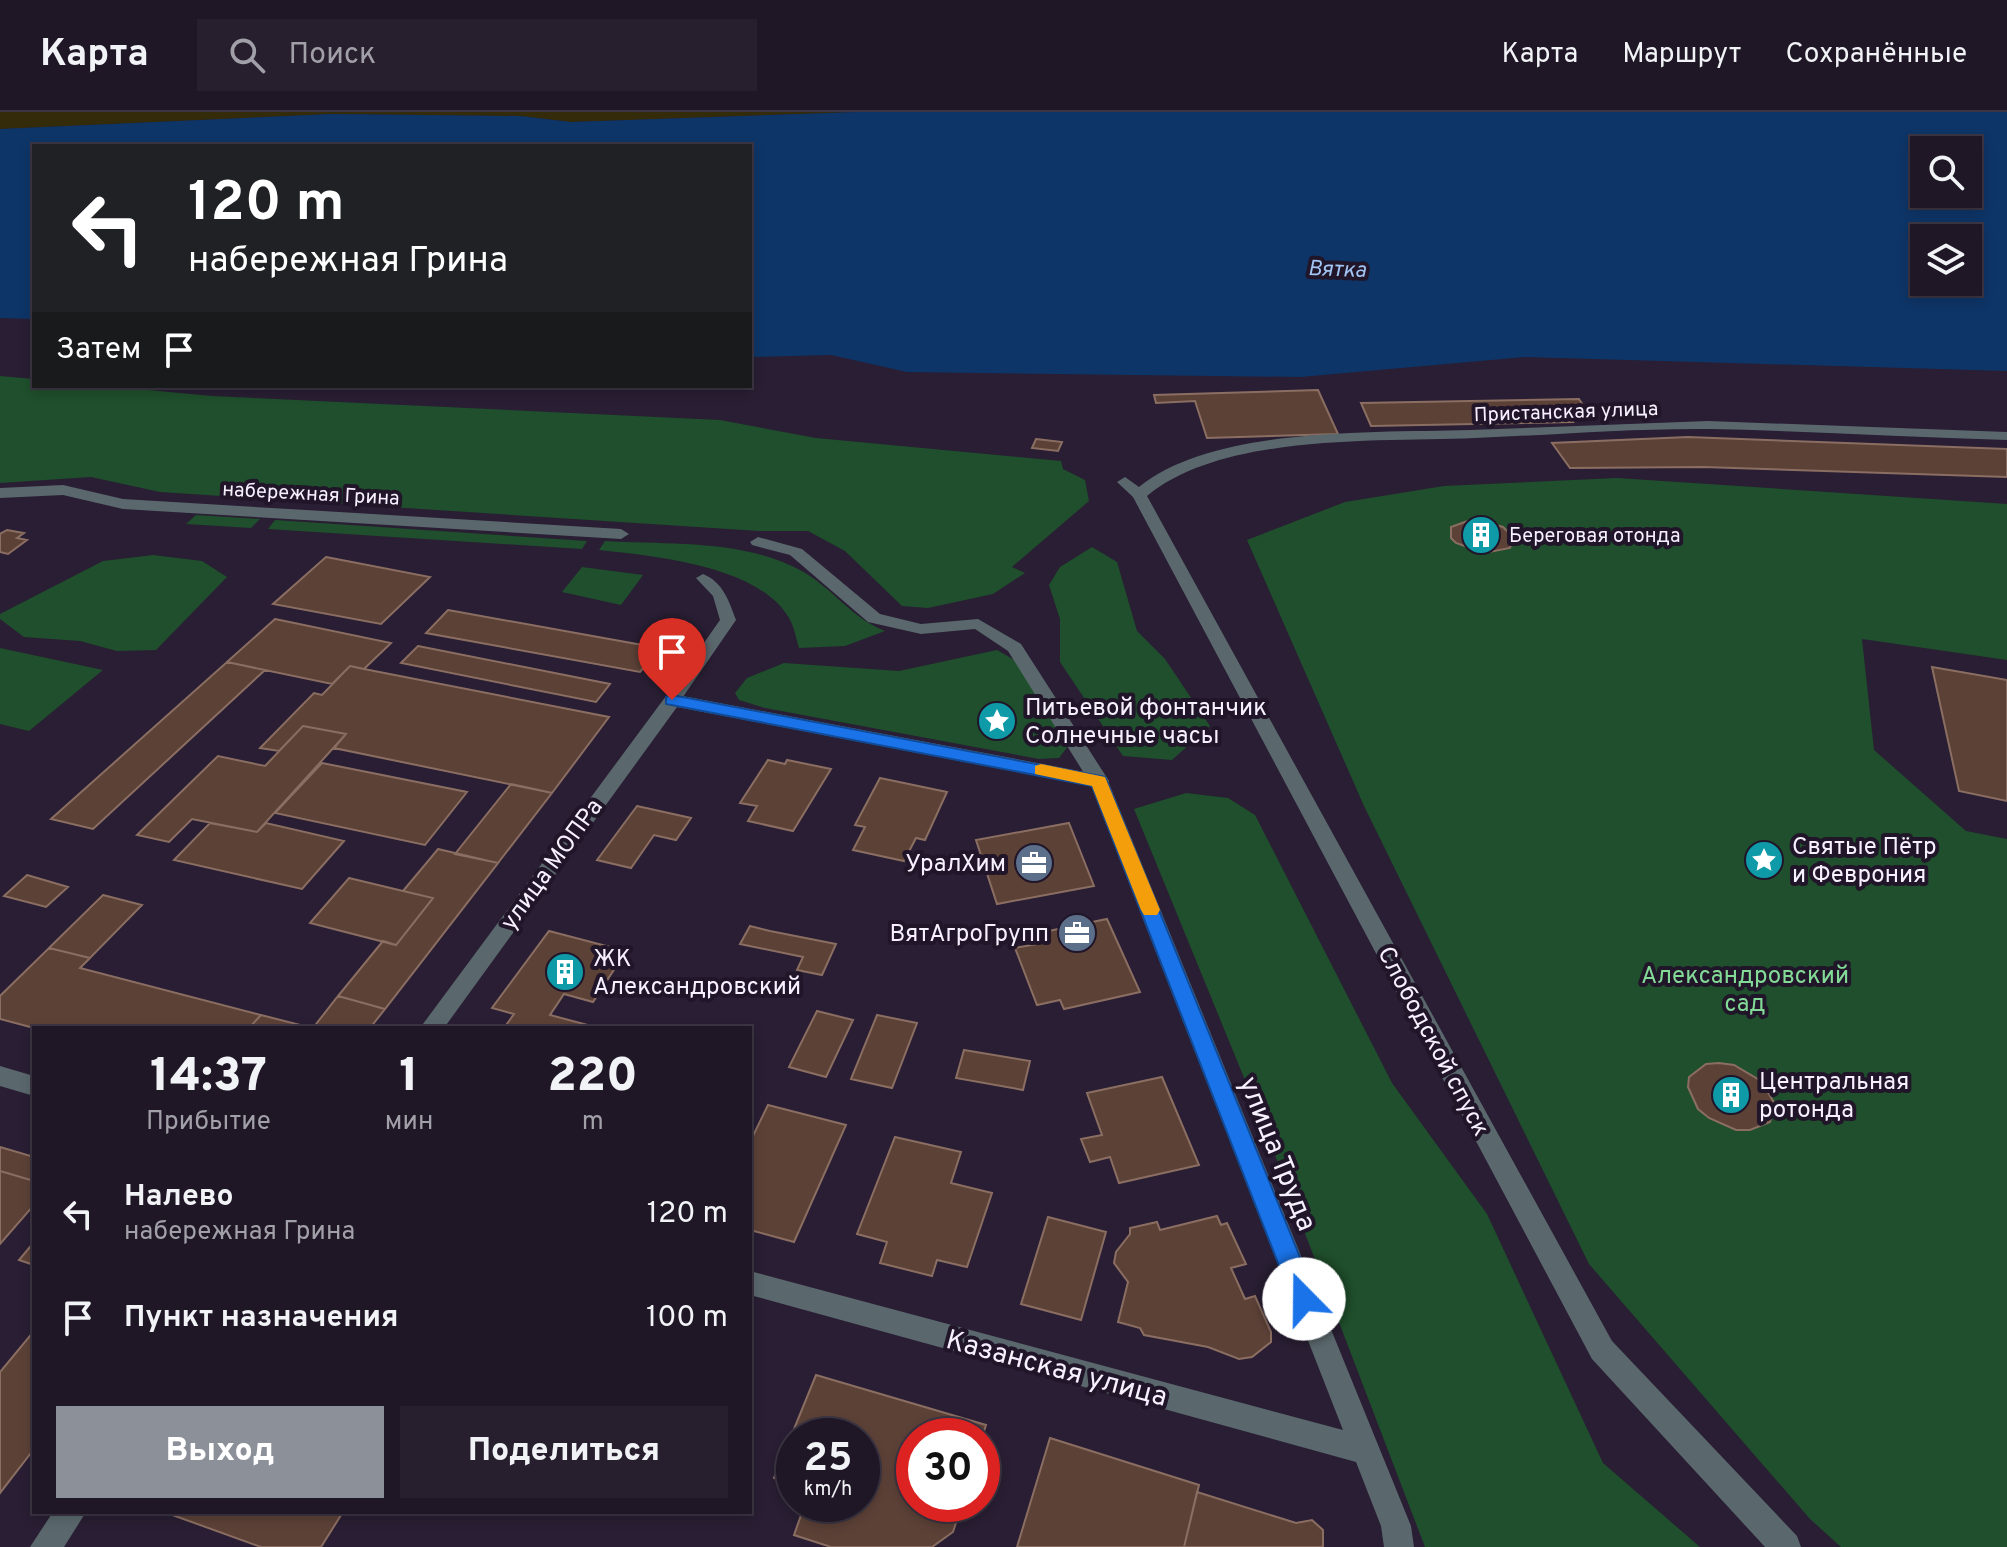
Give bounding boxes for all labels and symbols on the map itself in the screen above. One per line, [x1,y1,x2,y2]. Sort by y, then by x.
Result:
water label: Вятка [1307,256,1367,285]
street label: Пристанская улица [1473,397,1659,429]
street label: набережная Грина [221,477,400,513]
building icon: Береговая отонда [1460,514,1502,556]
place label: Береговая отонда [1509,524,1681,550]
pin [638,618,706,700]
place label: Питьевой фонтанчик Солнечные часы [1025,694,1267,752]
place icon: Питьевой фонтанчик Солнечные часы [976,700,1018,742]
street label: улица МОПРа [495,794,610,937]
place label: Святые Пётр и Феврония [1792,833,1937,891]
place icon: Святые Пётр и Феврония [1743,839,1785,881]
office icon: УралХим [1013,842,1055,884]
place label: УралХим [905,850,1006,880]
office icon: ВятАгроГрупп [1056,912,1098,954]
place label: ВятАгроГрупп [889,920,1049,950]
street label: Слободской спуск [1370,942,1495,1142]
place label: ЖК Александровский [593,945,801,1003]
building icon: ЖК Александровский [544,951,586,993]
park label: Александровский сад [1641,962,1849,1020]
place label: Центральная ротонда [1759,1068,1909,1126]
street label: улица Труда [1229,1072,1324,1237]
building icon: Центральная ротонда [1710,1074,1752,1116]
position arrow [1262,1257,1346,1341]
street label: Казанская улица [942,1323,1171,1417]
speed limit sign: 30 [896,1418,1000,1522]

